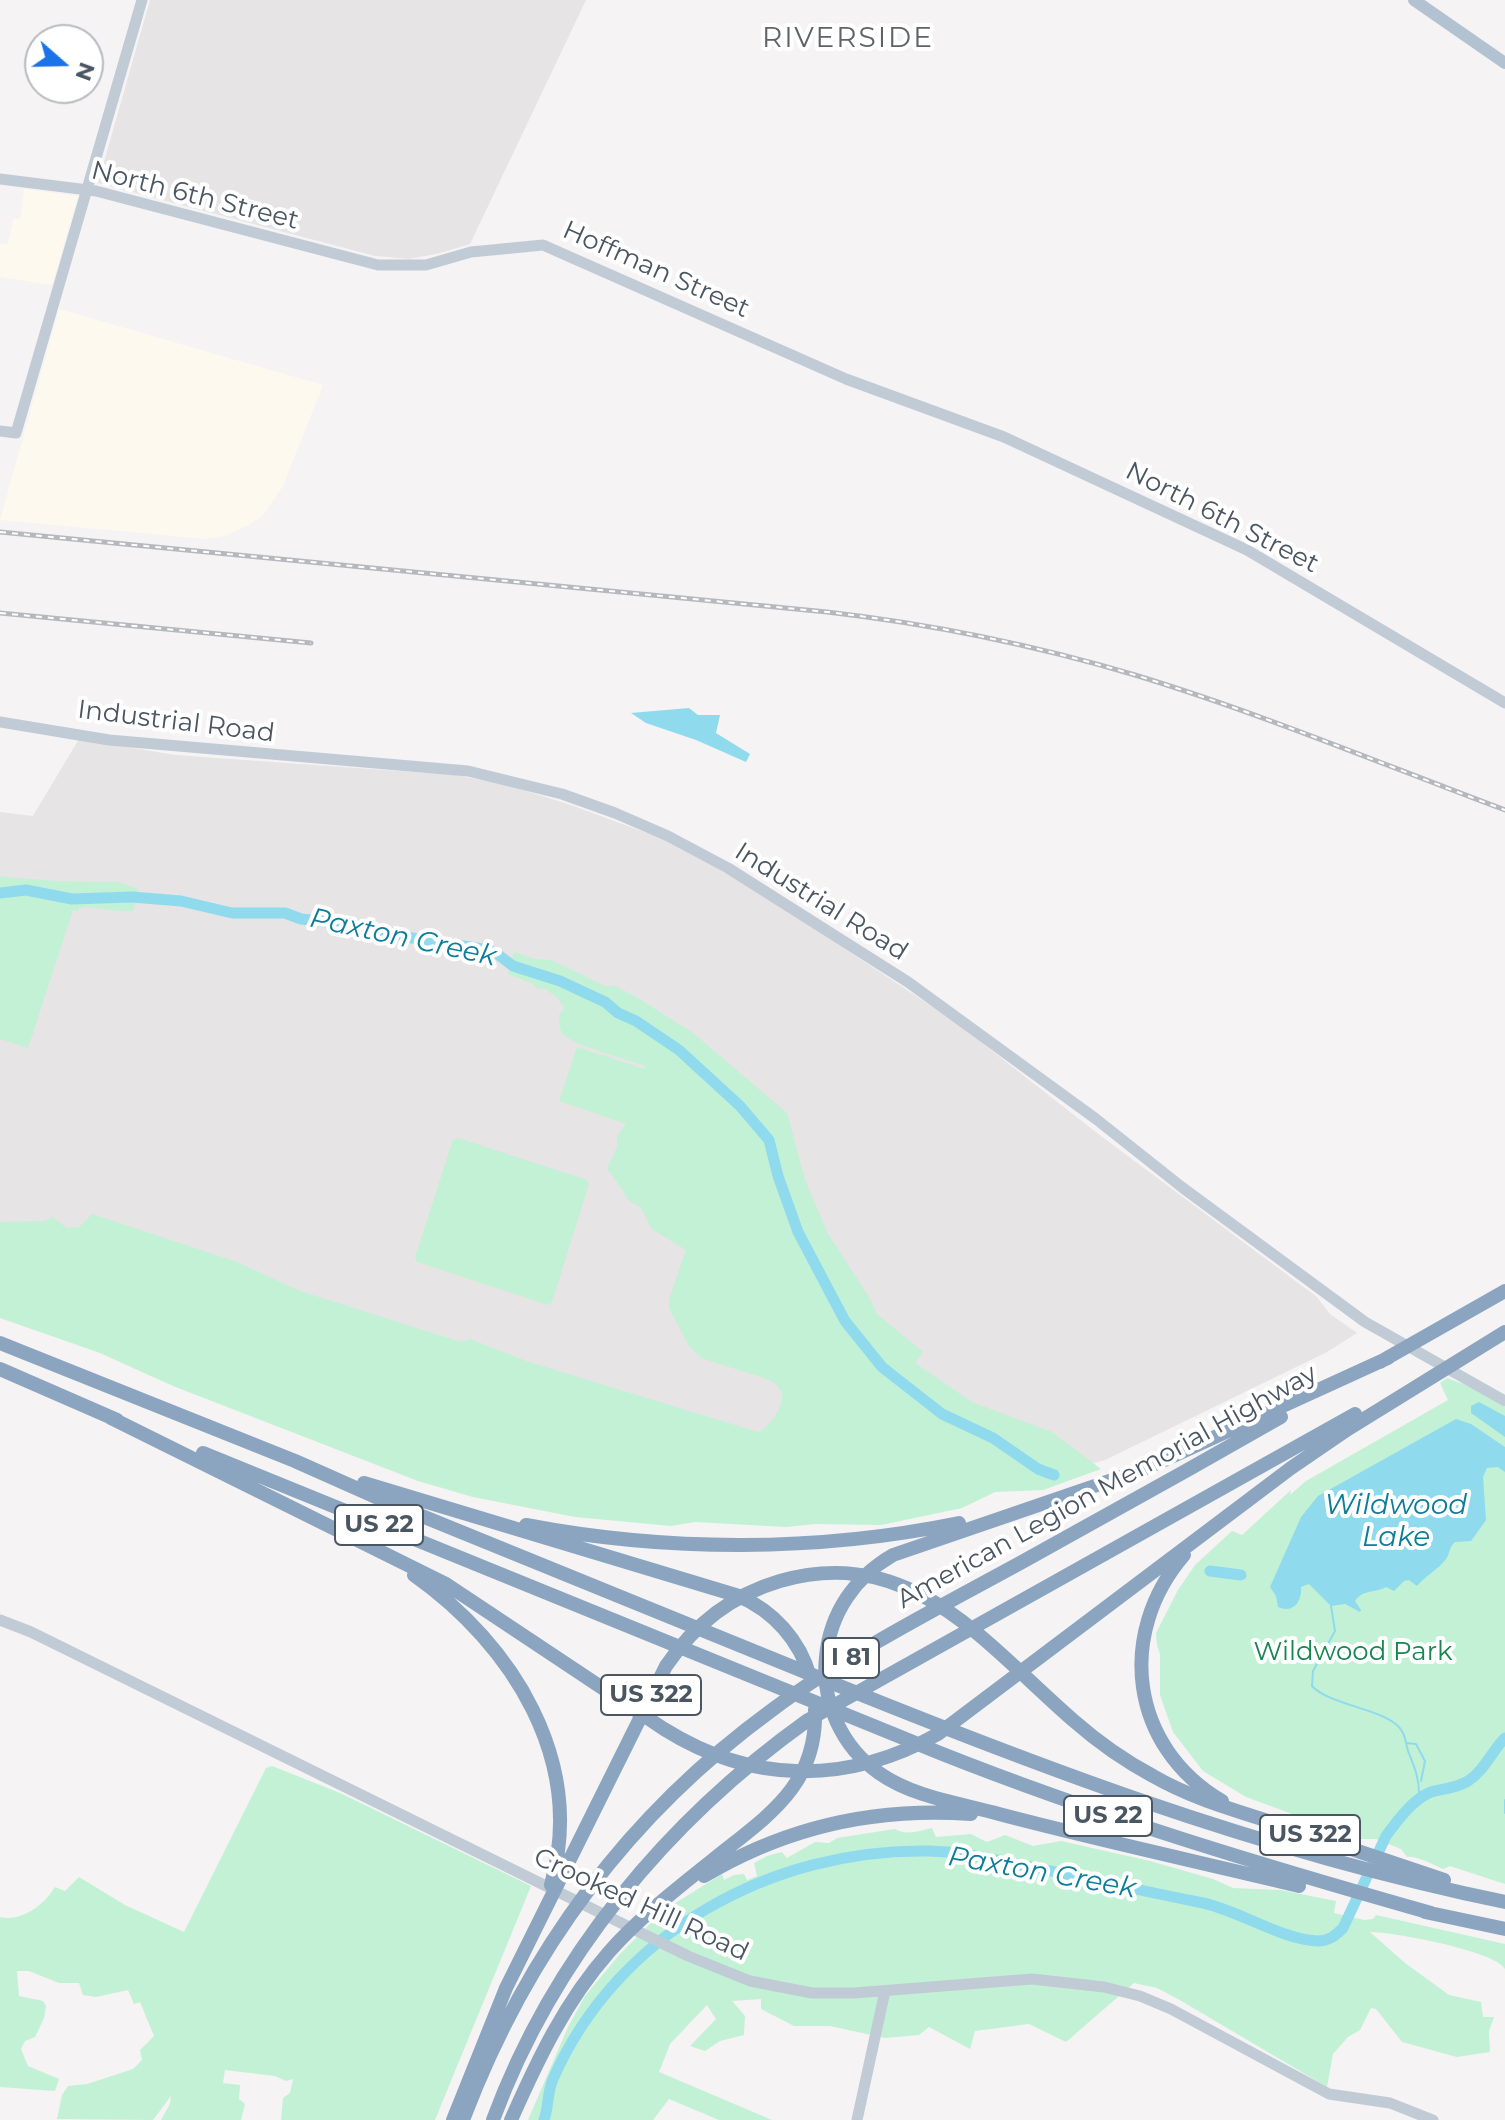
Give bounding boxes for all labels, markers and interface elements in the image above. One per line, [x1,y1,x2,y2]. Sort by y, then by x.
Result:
district label: RIVERSIDE [762,22,934,56]
north arrow [24,24,104,104]
text: N [69,59,101,85]
street label: North 6th Street [88,155,302,237]
street label: Hoffman Street [558,215,754,325]
street label: North 6th Street [1120,456,1324,580]
street label: Industrial Road [76,694,276,750]
street label: Industrial Road [729,836,913,968]
water label: Paxton Creek [307,902,499,974]
street label: American Legion Memorial Highway [892,1358,1322,1616]
water label: Wildwood Lake [1325,1489,1467,1555]
road number: US 22 [335,1505,423,1545]
park label: Wildwood Park [1254,1636,1452,1668]
road number: I 81 [823,1638,879,1678]
road number: US 322 [601,1675,701,1715]
road number: US 22 [1064,1796,1152,1836]
road number: US 322 [1260,1815,1360,1855]
water label: Paxton Creek [946,1840,1138,1906]
street label: Crooked Hill Road [529,1842,753,1968]

